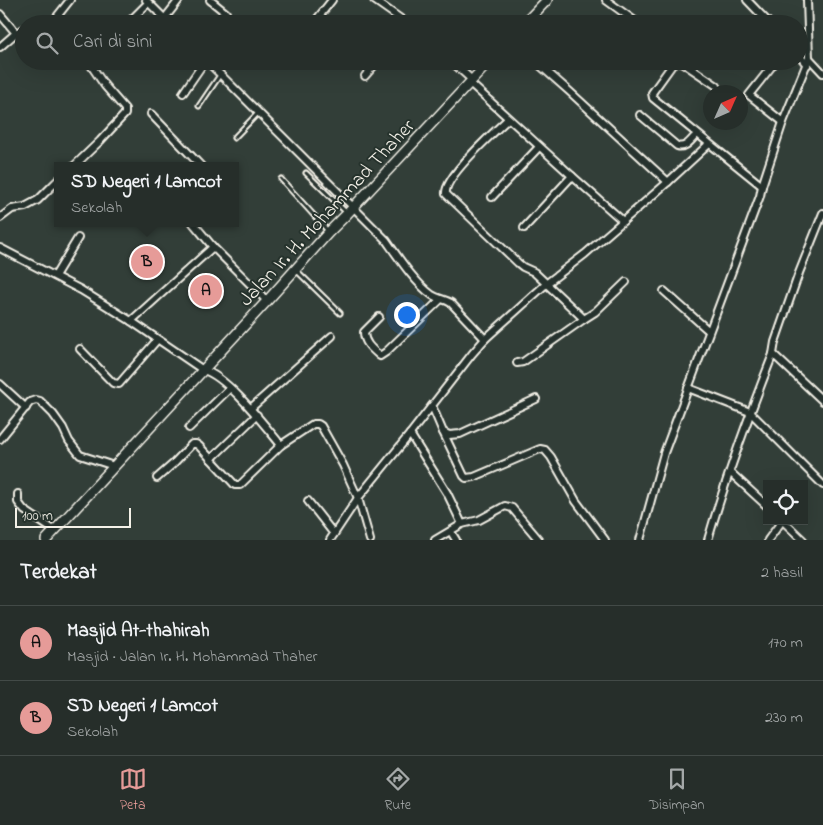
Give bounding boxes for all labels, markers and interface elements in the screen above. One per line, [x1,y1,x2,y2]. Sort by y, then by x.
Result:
search box [15,15,808,70]
icon: search [33,29,61,57]
text: Cari di sini [73,29,152,56]
north arrow [703,85,748,130]
street label: Jalan Ir. H. Mohammad Thaher [233,113,423,314]
popup [54,162,239,227]
text: SD Negeri 1 Lamcot [71,169,222,196]
text: Sekolah [71,196,122,220]
pin: B [131,243,163,281]
pin: A [190,272,222,310]
your location [394,302,420,328]
map controls [763,480,808,525]
button: locate [763,480,808,525]
scale bar [15,505,131,528]
text: 100 m [22,506,53,527]
text: Terdekat [20,558,97,588]
text: 2 hasil [761,561,803,585]
text: Masjid At-thahirah [67,618,210,645]
text: A [31,631,41,655]
text: 170 m [768,631,803,655]
text: Masjid · Jalan Ir. H. Mohammad Thaher [67,645,318,669]
text: SD Negeri 1 Lamcot [67,693,218,720]
text: B [31,706,41,730]
text: 230 m [765,706,803,730]
text: Sekolah [67,720,118,744]
tab: Peta [119,765,147,816]
tab: Rute [384,765,412,816]
tab: Disimpan [649,765,704,816]

